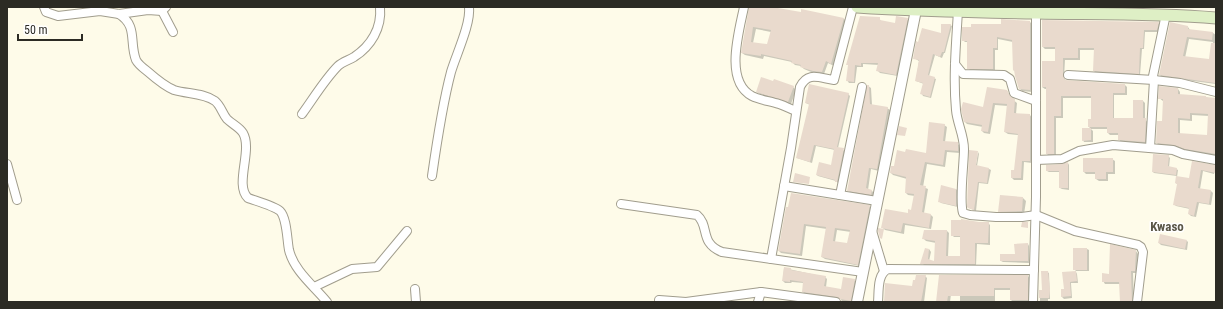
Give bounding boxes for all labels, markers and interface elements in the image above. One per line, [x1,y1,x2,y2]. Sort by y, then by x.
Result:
scale bar [18,16,82,42]
text: 50 m [24,23,48,37]
district label: Kwaso [1150,219,1184,234]

